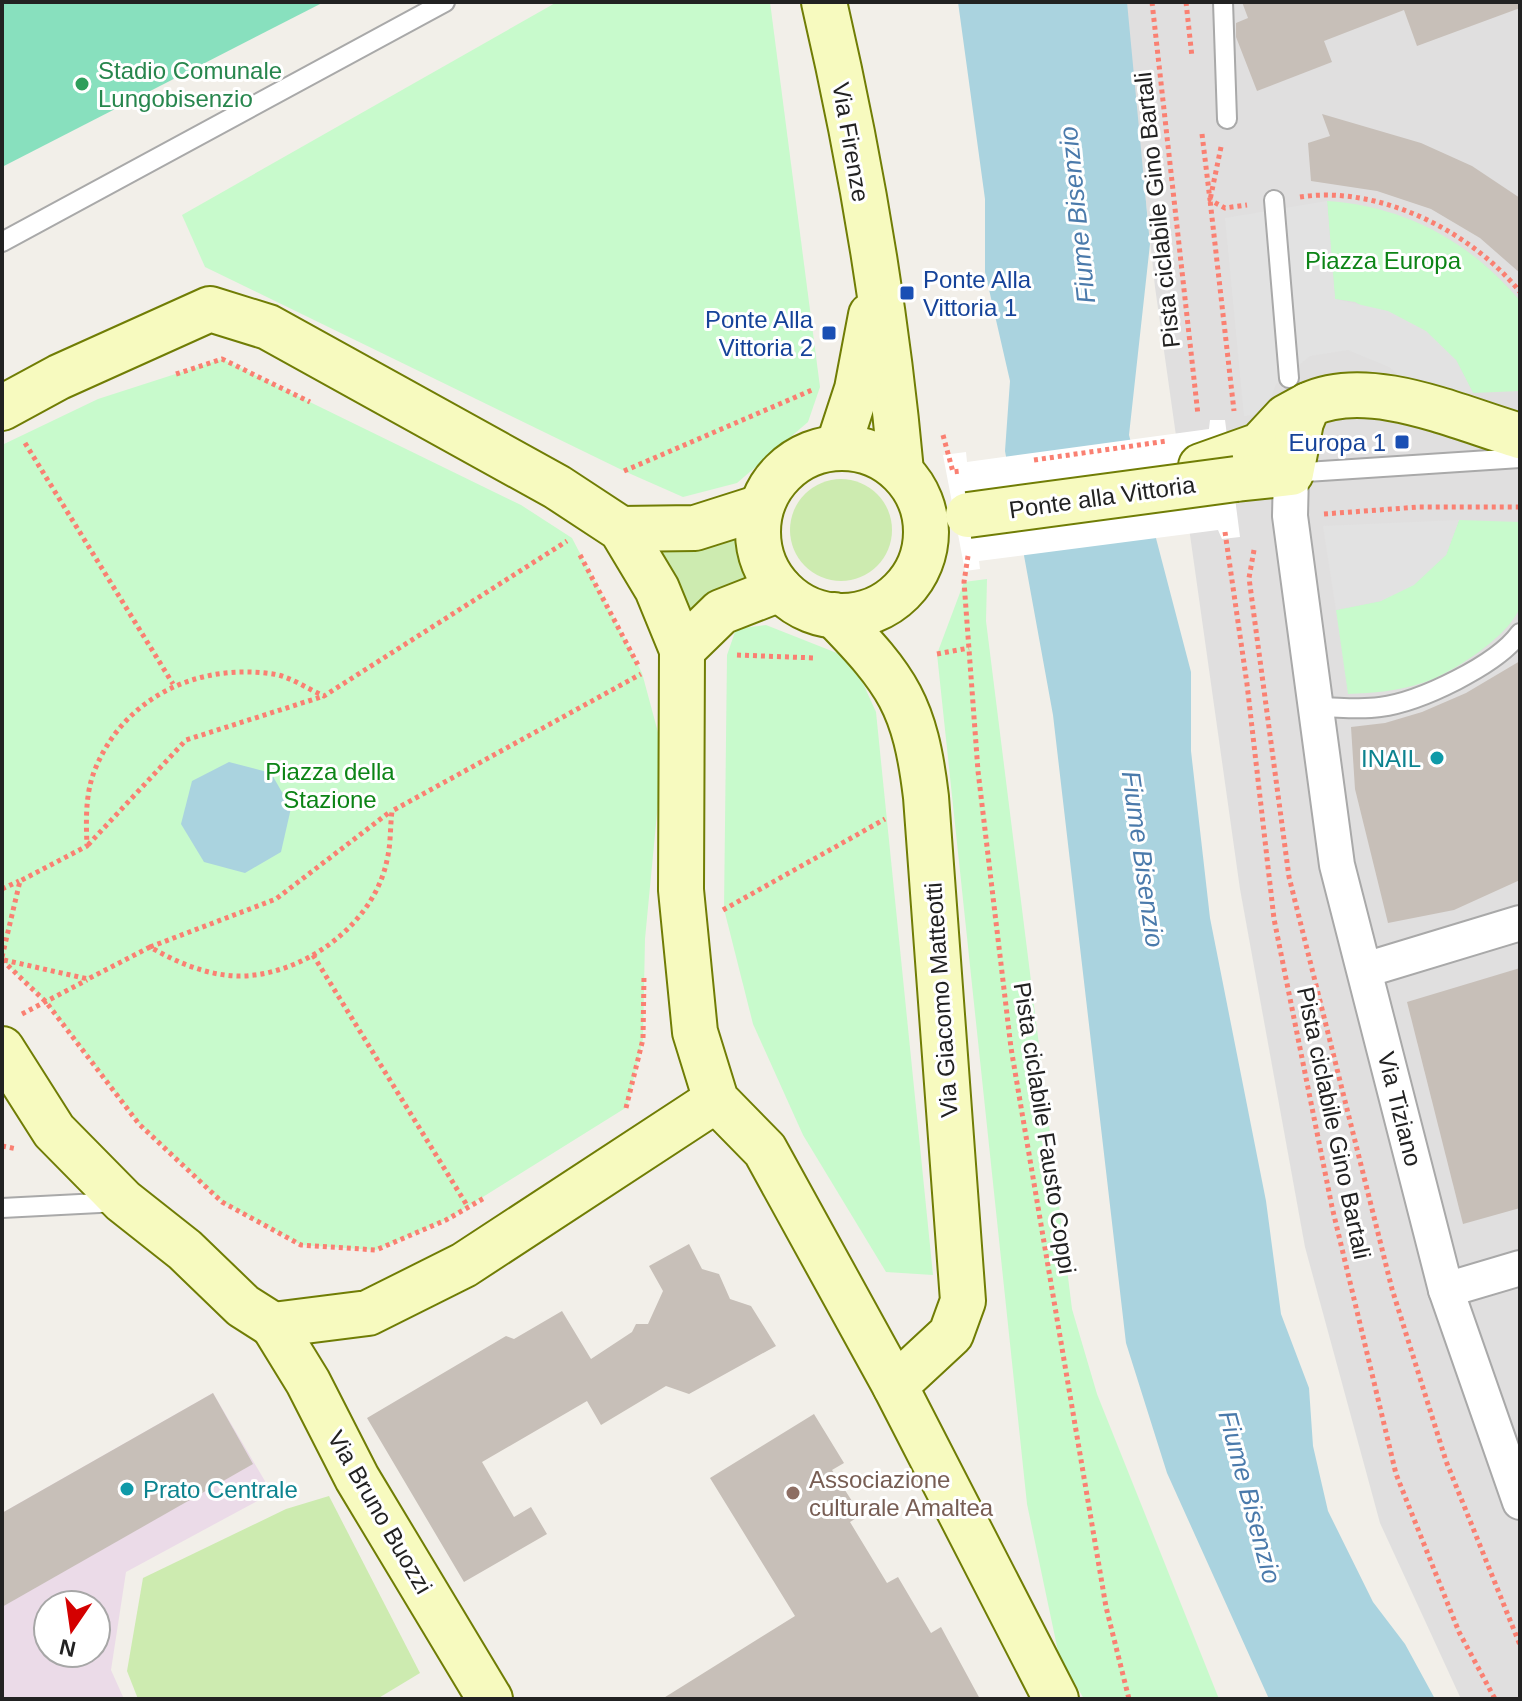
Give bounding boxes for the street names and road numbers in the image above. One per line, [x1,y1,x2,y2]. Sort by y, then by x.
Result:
street label: Pista ciclabile Gino Bartali [1129,71,1185,349]
street label: Via Firenze [827,80,875,204]
street label: Ponte alla Vittoria [1007,470,1197,523]
street label: Via Giacomo Matteotti [919,882,963,1118]
street label: Pista ciclabile Fausto Coppi [1009,980,1081,1276]
street label: Pista ciclabile Gino Bartali [1292,984,1376,1262]
street label: Via Tiziano [1373,1049,1427,1169]
street label: Via Bruno Buozzi [322,1426,438,1598]

